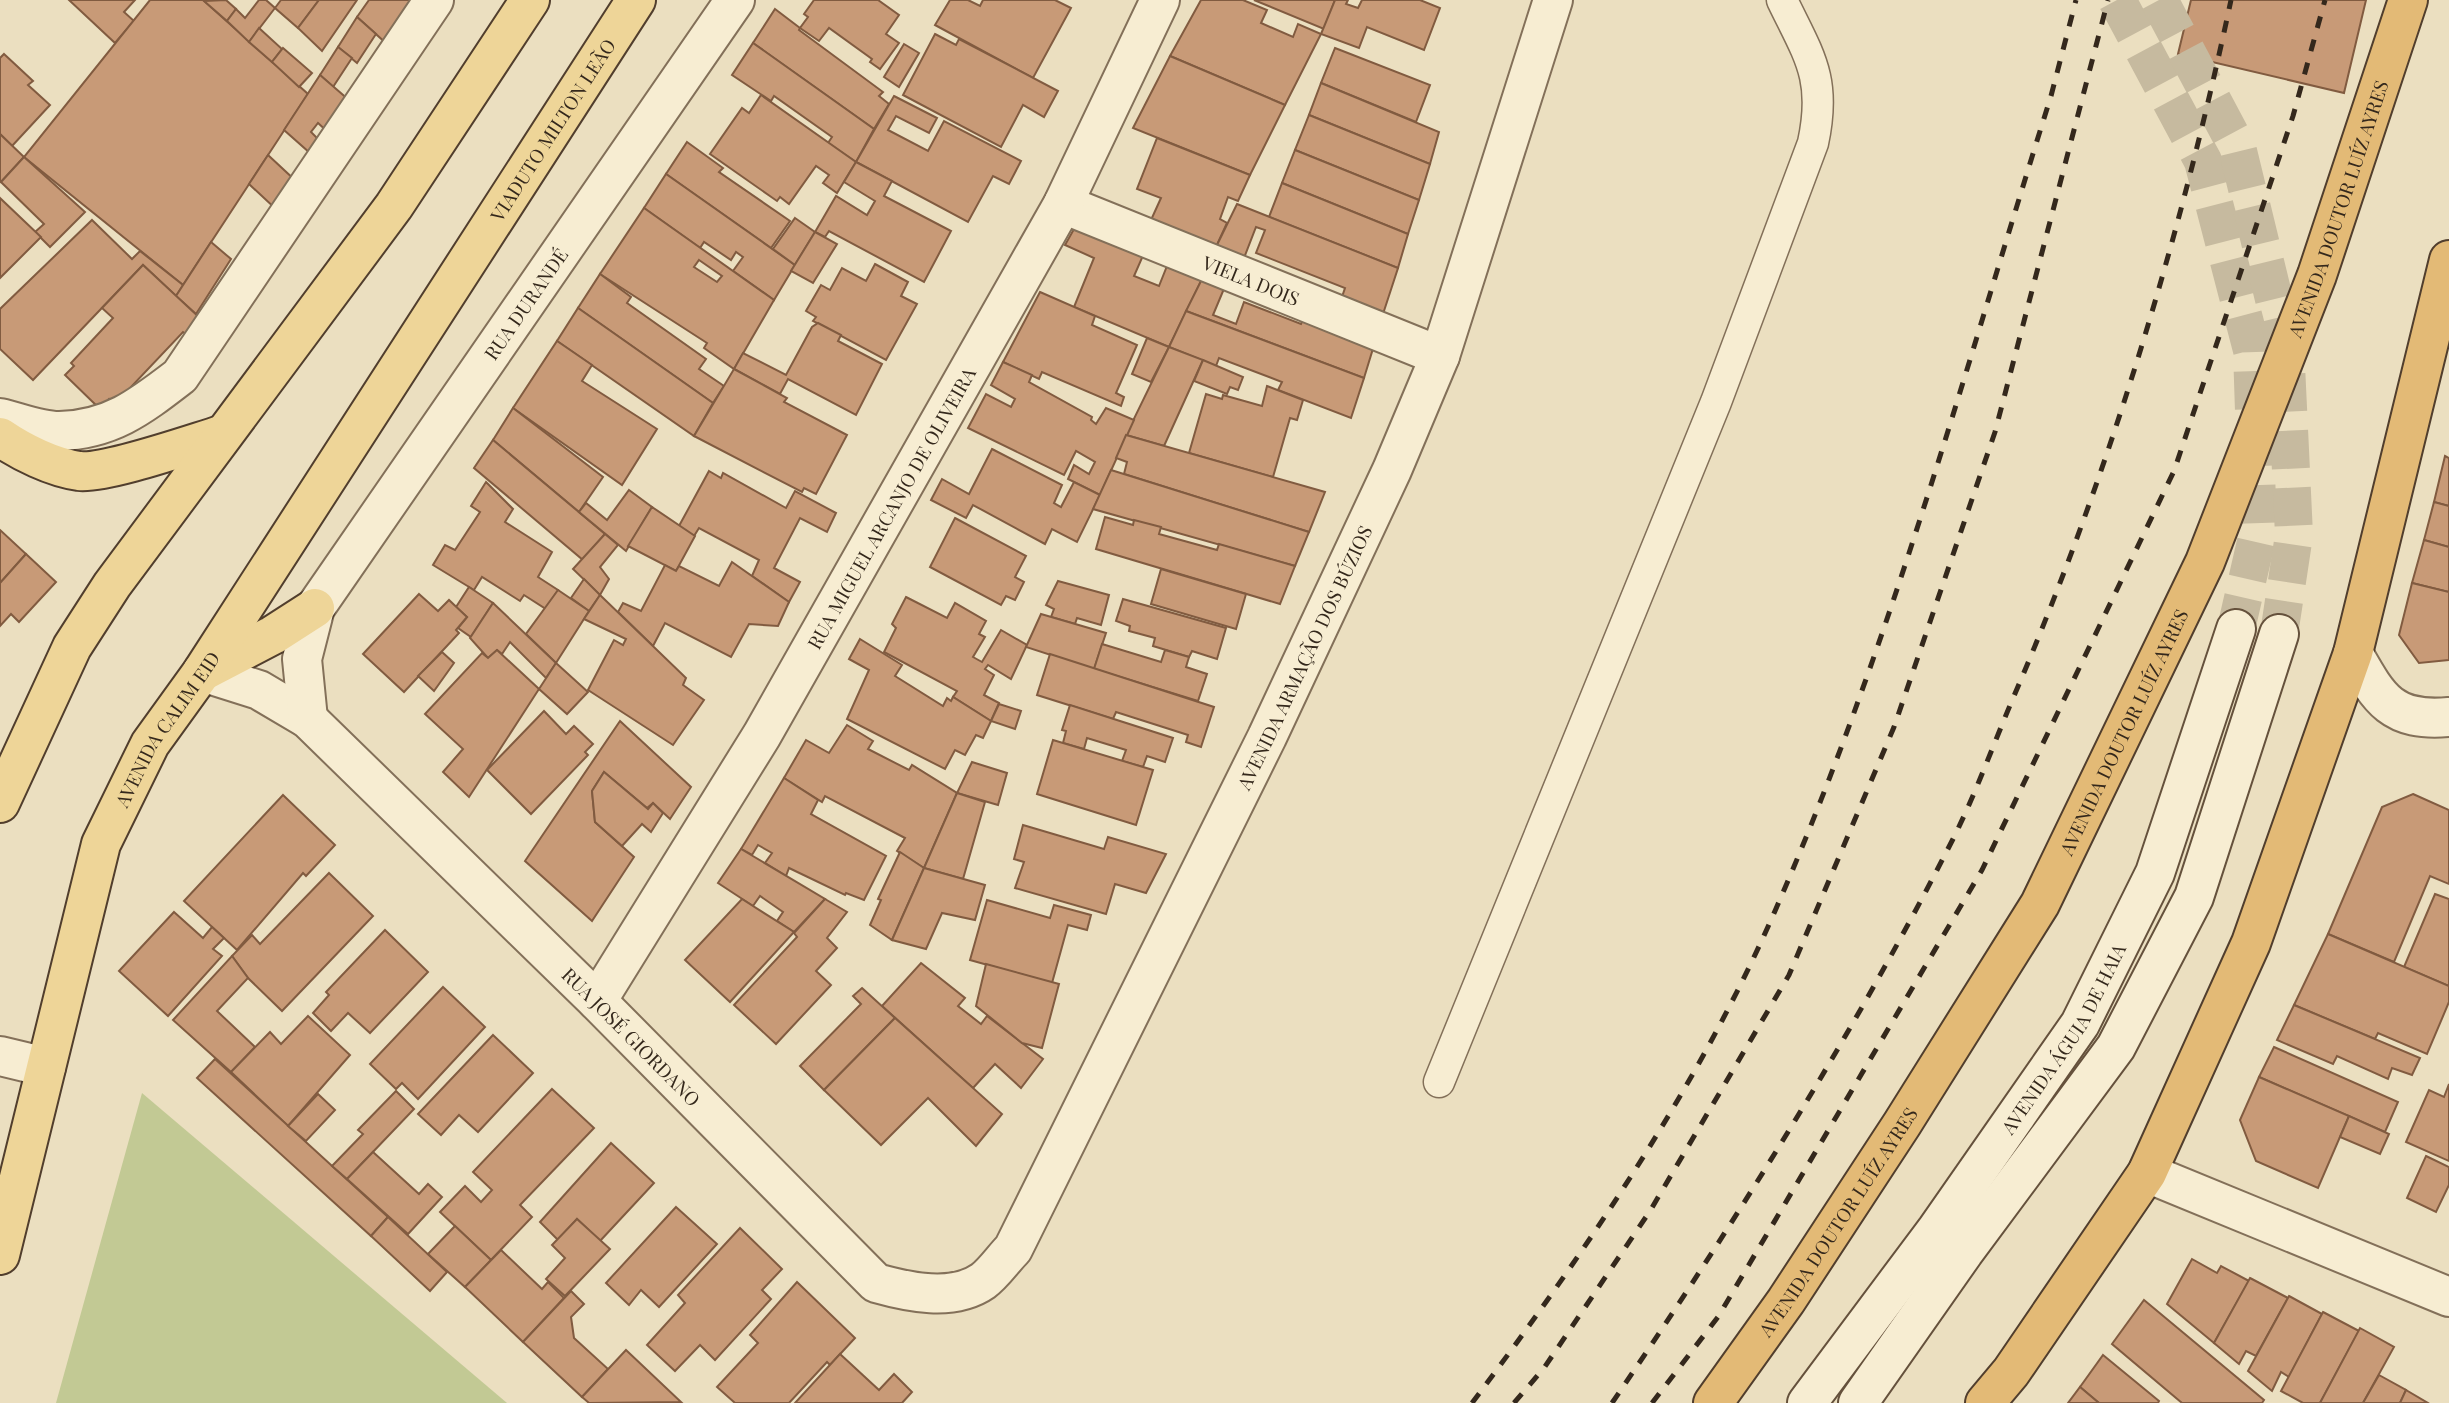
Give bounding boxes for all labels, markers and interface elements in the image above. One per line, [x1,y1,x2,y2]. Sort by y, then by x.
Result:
street label: VIADUTO MILTON LEÃO [483,33,621,227]
street label: AVENIDA DOUTOR LUÍZ AYRES [2281,77,2394,342]
street label: RUA DURANDÉ [478,242,573,365]
street label: VIELA DOIS [1198,248,1304,311]
street label: RUA MIGUEL ARCANJO DE OLIVEIRA [800,361,981,654]
street label: AVENIDA ARMAÇÃO DOS BÚZIOS [1230,521,1377,795]
street label: AVENIDA DOUTOR LUÍZ AYRES [2052,604,2194,860]
street label: AVENIDA CALIM EID [108,646,225,812]
street label: AVENIDA ÁGUIA DE HAIA [1994,938,2132,1140]
street label: RUA JOSÉ GIORDANO [557,961,707,1112]
street label: AVENIDA DOUTOR LUÍZ AYRES [1751,1102,1923,1342]

